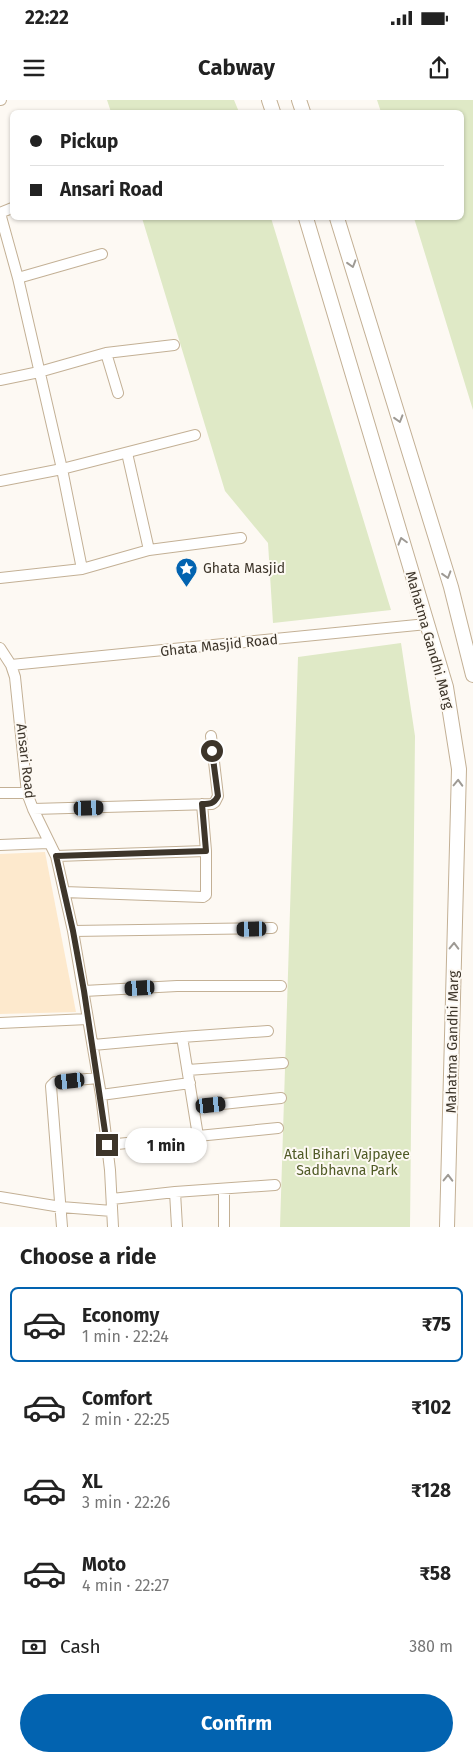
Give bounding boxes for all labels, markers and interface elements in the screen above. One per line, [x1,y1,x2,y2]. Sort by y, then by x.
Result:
text: 22:22 [25,6,69,29]
icon: menu [20,54,48,82]
text: Cabway [198,54,275,81]
icon: share [425,54,453,82]
text: Pickup [60,130,118,153]
text: Ansari Road [60,178,163,201]
one-way arrow [346,259,356,268]
one-way arrow [394,415,404,423]
one-way arrow [397,537,407,546]
place icon: Ghata Masjid [175,556,199,587]
place label: Ghata Masjid [203,560,285,577]
street label: Mahatma Gandhi Marg [402,569,458,712]
one-way arrow [441,570,451,578]
street label: Ghata Masjid Road [159,631,279,660]
street label: Ansari Road [12,723,39,800]
route start [201,740,223,762]
one-way arrow [453,779,463,787]
car [73,800,104,816]
car [236,921,267,937]
one-way arrow [449,942,459,950]
street label: Mahatma Gandhi Marg [443,970,462,1113]
car [124,980,155,996]
car [54,1072,85,1090]
car [195,1096,226,1114]
callout: 1 min [124,1128,207,1162]
route end [96,1134,118,1156]
text: 1 min [147,1136,185,1155]
park label: Atal Bihari Vajpayee Sadbhavna Park [284,1146,410,1179]
one-way arrow [443,1174,454,1182]
text: Choose a ride [20,1243,156,1270]
icon: car [22,1302,67,1347]
text: Economy [82,1304,159,1327]
text: ₹75 [422,1313,451,1336]
text: 1 min · 22:24 [82,1327,169,1346]
icon: car [22,1385,67,1430]
text: Comfort [82,1387,152,1410]
text: ₹102 [411,1396,451,1419]
text: 2 min · 22:25 [82,1410,170,1429]
icon: car [22,1468,67,1513]
text: XL [82,1470,103,1493]
text: ₹128 [411,1479,451,1502]
text: 3 min · 22:26 [82,1493,170,1512]
icon: car [22,1551,67,1596]
text: Moto [82,1553,126,1576]
text: ₹58 [419,1562,451,1585]
text: 4 min · 22:27 [82,1576,169,1595]
icon: cash [20,1633,48,1661]
text: Cash [60,1635,101,1658]
text: 380 m [409,1637,453,1656]
button: Confirm [20,1694,453,1752]

